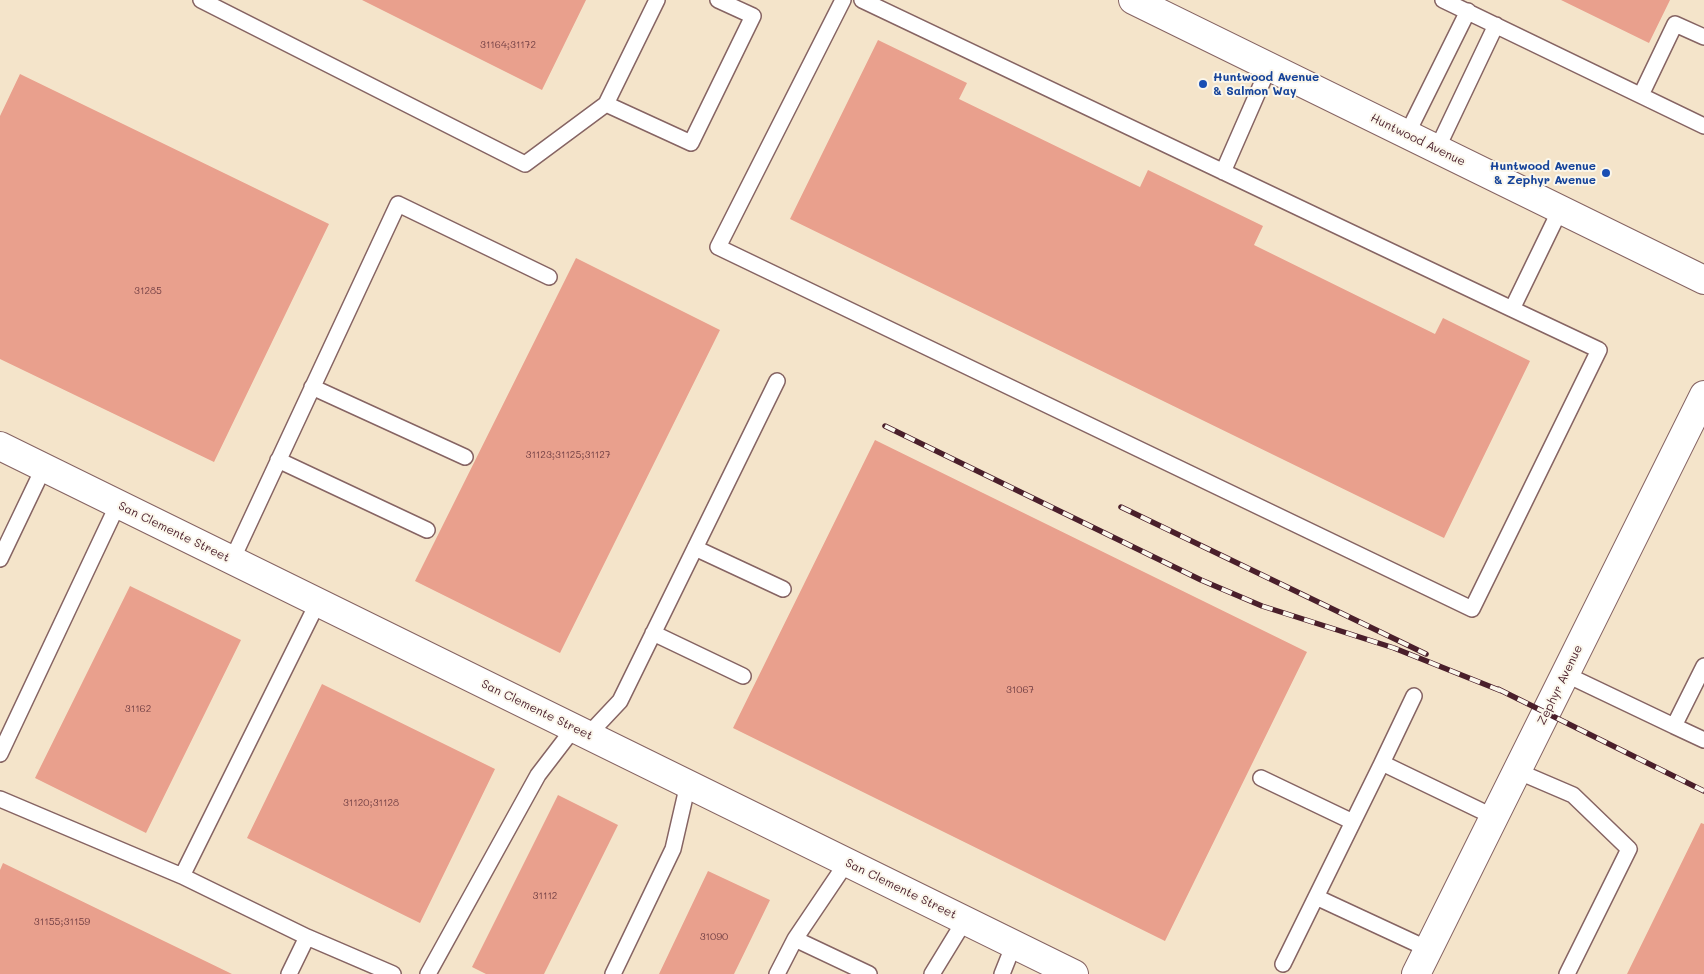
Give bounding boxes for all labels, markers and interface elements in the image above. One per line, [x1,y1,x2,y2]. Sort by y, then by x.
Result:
house number: 31164;31172 [480,39,536,51]
place label: Huntwood Avenue & Salmon Way [1213,70,1319,98]
marker: Huntwood Avenue & Salmon Way [1197,78,1209,90]
street label: Huntwood Avenue [1368,111,1468,169]
place label: Huntwood Avenue & Zephyr Avenue [1490,159,1596,187]
marker: Huntwood Avenue & Zephyr Avenue [1600,167,1612,179]
house number: 31285 [134,285,162,297]
house number: 31123;31125;31127 [526,449,610,461]
street label: San Clemente Street [116,499,232,565]
street label: Zephyr Avenue [1534,643,1586,727]
street label: San Clemente Street [479,677,595,743]
house number: 31067 [1006,684,1034,696]
house number: 31162 [125,703,151,715]
house number: 31120;31128 [343,797,399,809]
street label: San Clemente Street [843,856,959,922]
house number: 31112 [533,890,557,902]
house number: 31155;31159 [34,916,90,928]
house number: 31090 [700,931,728,943]

